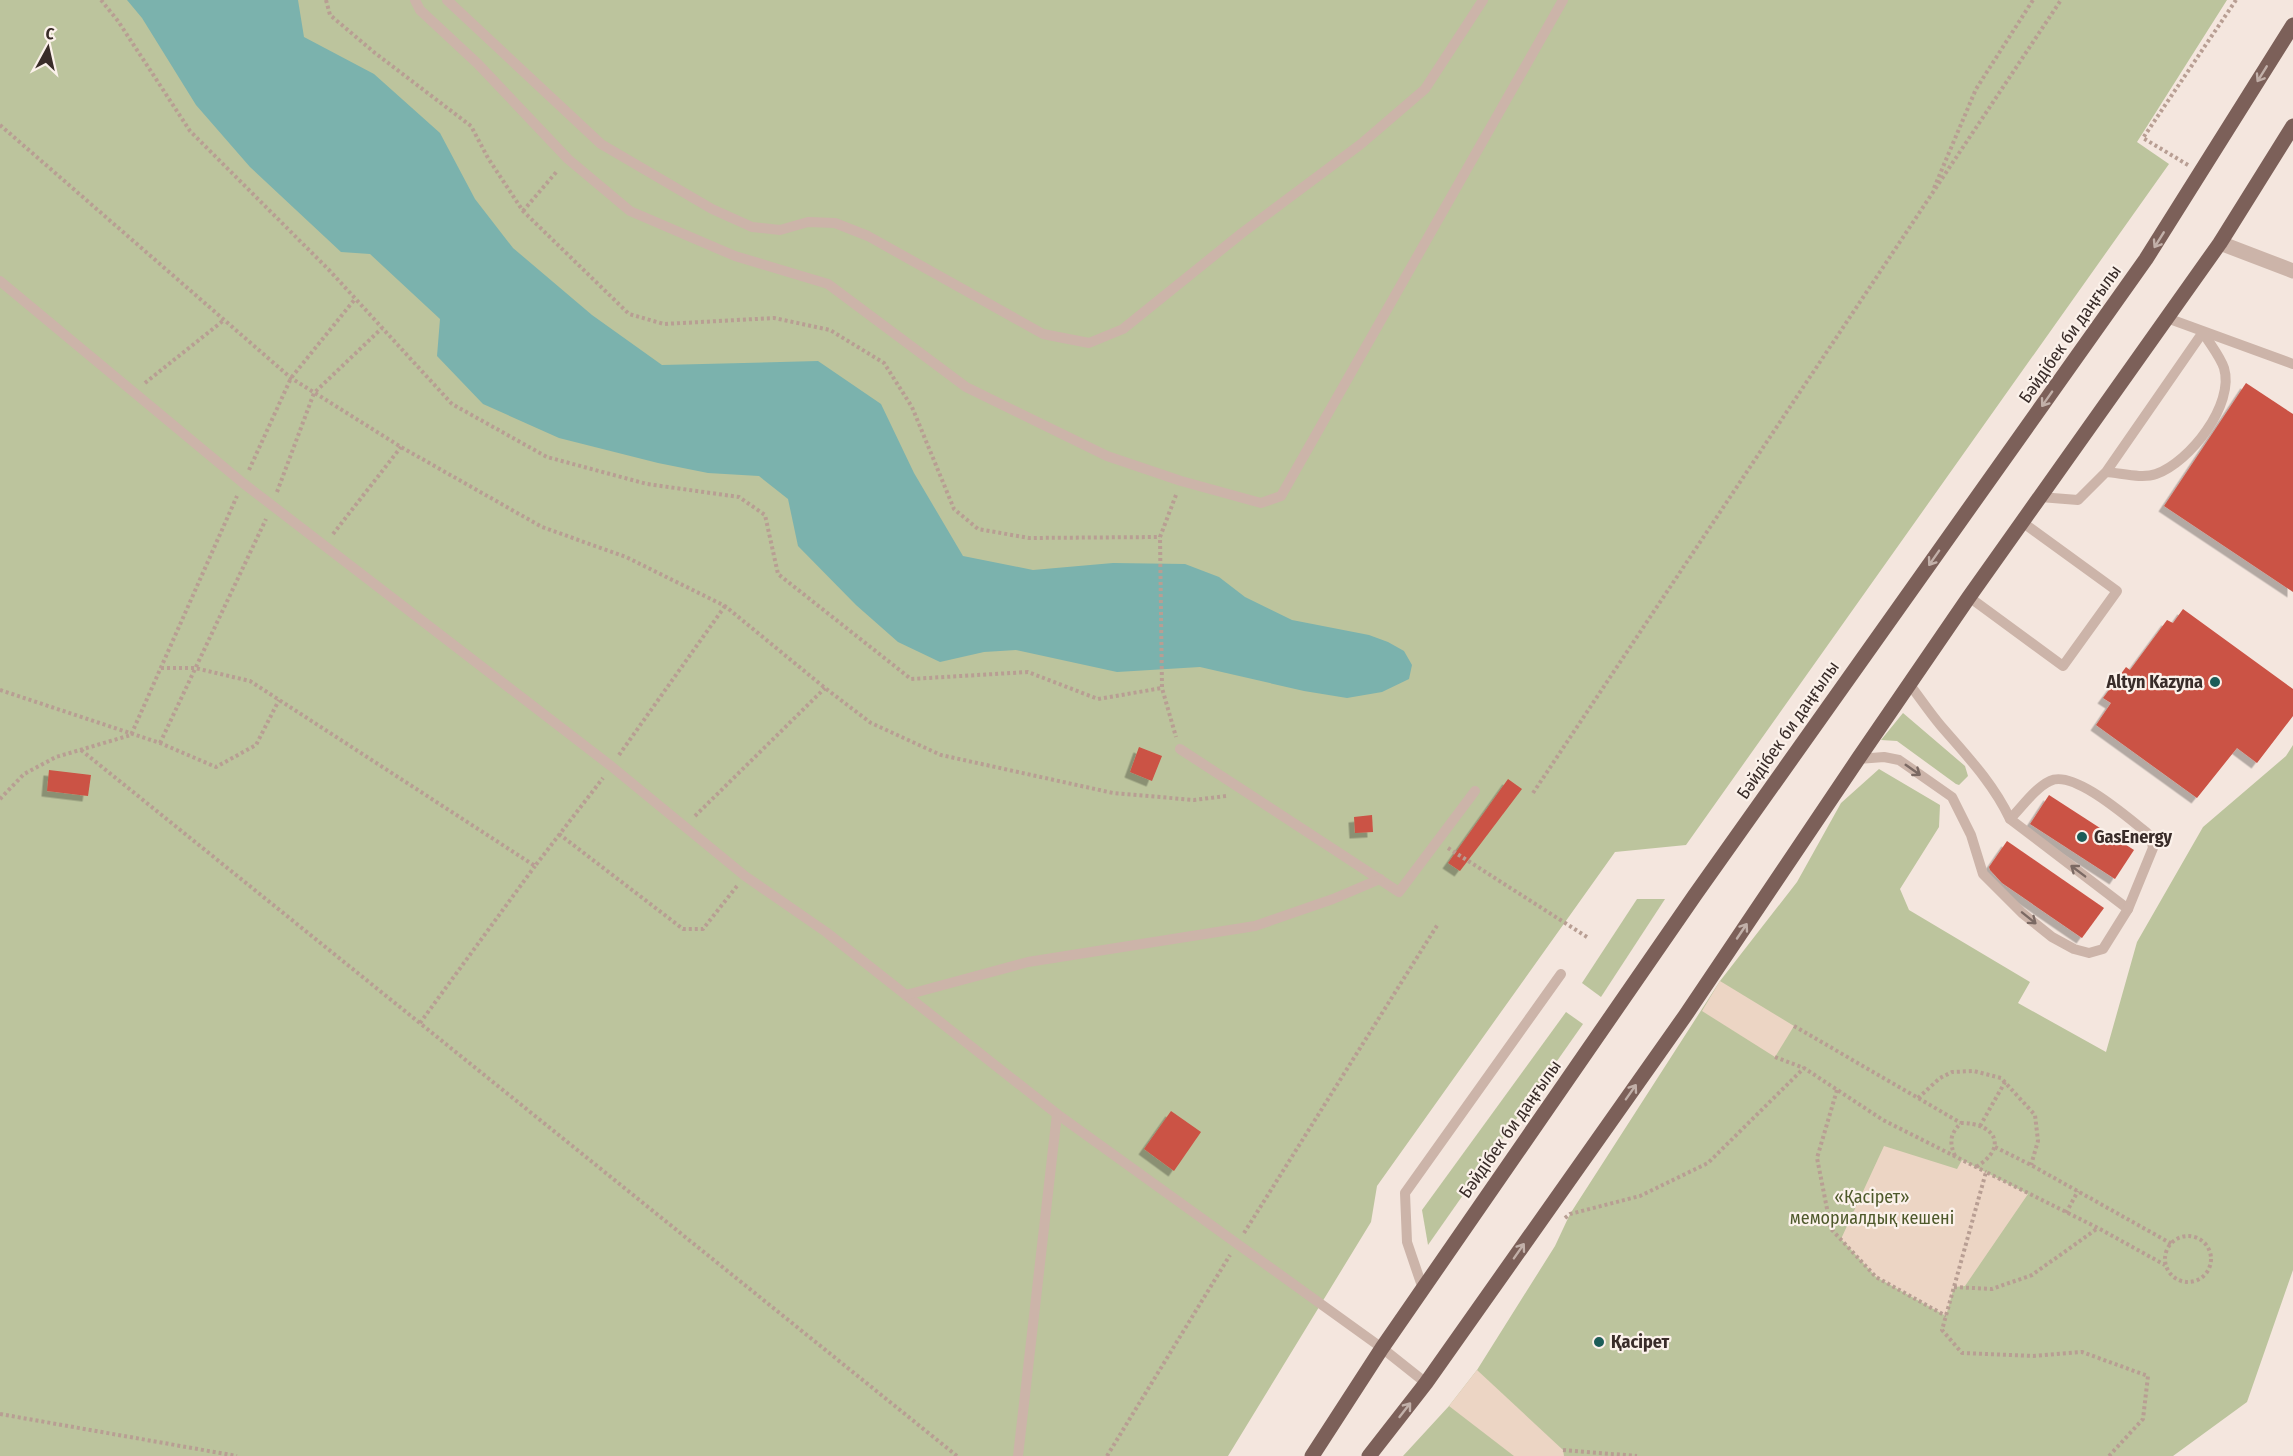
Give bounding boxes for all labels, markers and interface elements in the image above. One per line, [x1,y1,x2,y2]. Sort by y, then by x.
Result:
north arrow [18,18,78,78]
text: С [45,24,56,44]
one-way arrow [2256,65,2268,82]
one-way arrow [2152,231,2164,248]
street label: Бәйдібек би даңғылы [2014,261,2126,407]
one-way arrow [2041,391,2053,407]
one-way arrow [1928,550,1940,566]
street label: Бәйдібек би даңғылы [1732,657,1844,803]
place label: Altyn Kazyna [2106,671,2203,693]
marker: Altyn Kazyna [2208,675,2222,689]
one-way arrow [1904,764,1920,776]
place label: GasEnergy [2094,826,2173,848]
marker: GasEnergy [2075,830,2089,844]
one-way arrow [2070,864,2086,877]
one-way arrow [2021,911,2036,925]
one-way arrow [1735,923,1748,940]
street label: Бәйдібек би даңғылы [1454,1056,1566,1202]
one-way arrow [1625,1084,1637,1101]
park label: «Қасірет» мемориалдық кешені [1790,1186,1954,1229]
one-way arrow [1513,1244,1525,1260]
place label: Қасірет [1611,1331,1669,1353]
marker: Қасірет [1592,1335,1606,1349]
one-way arrow [1398,1402,1411,1418]

